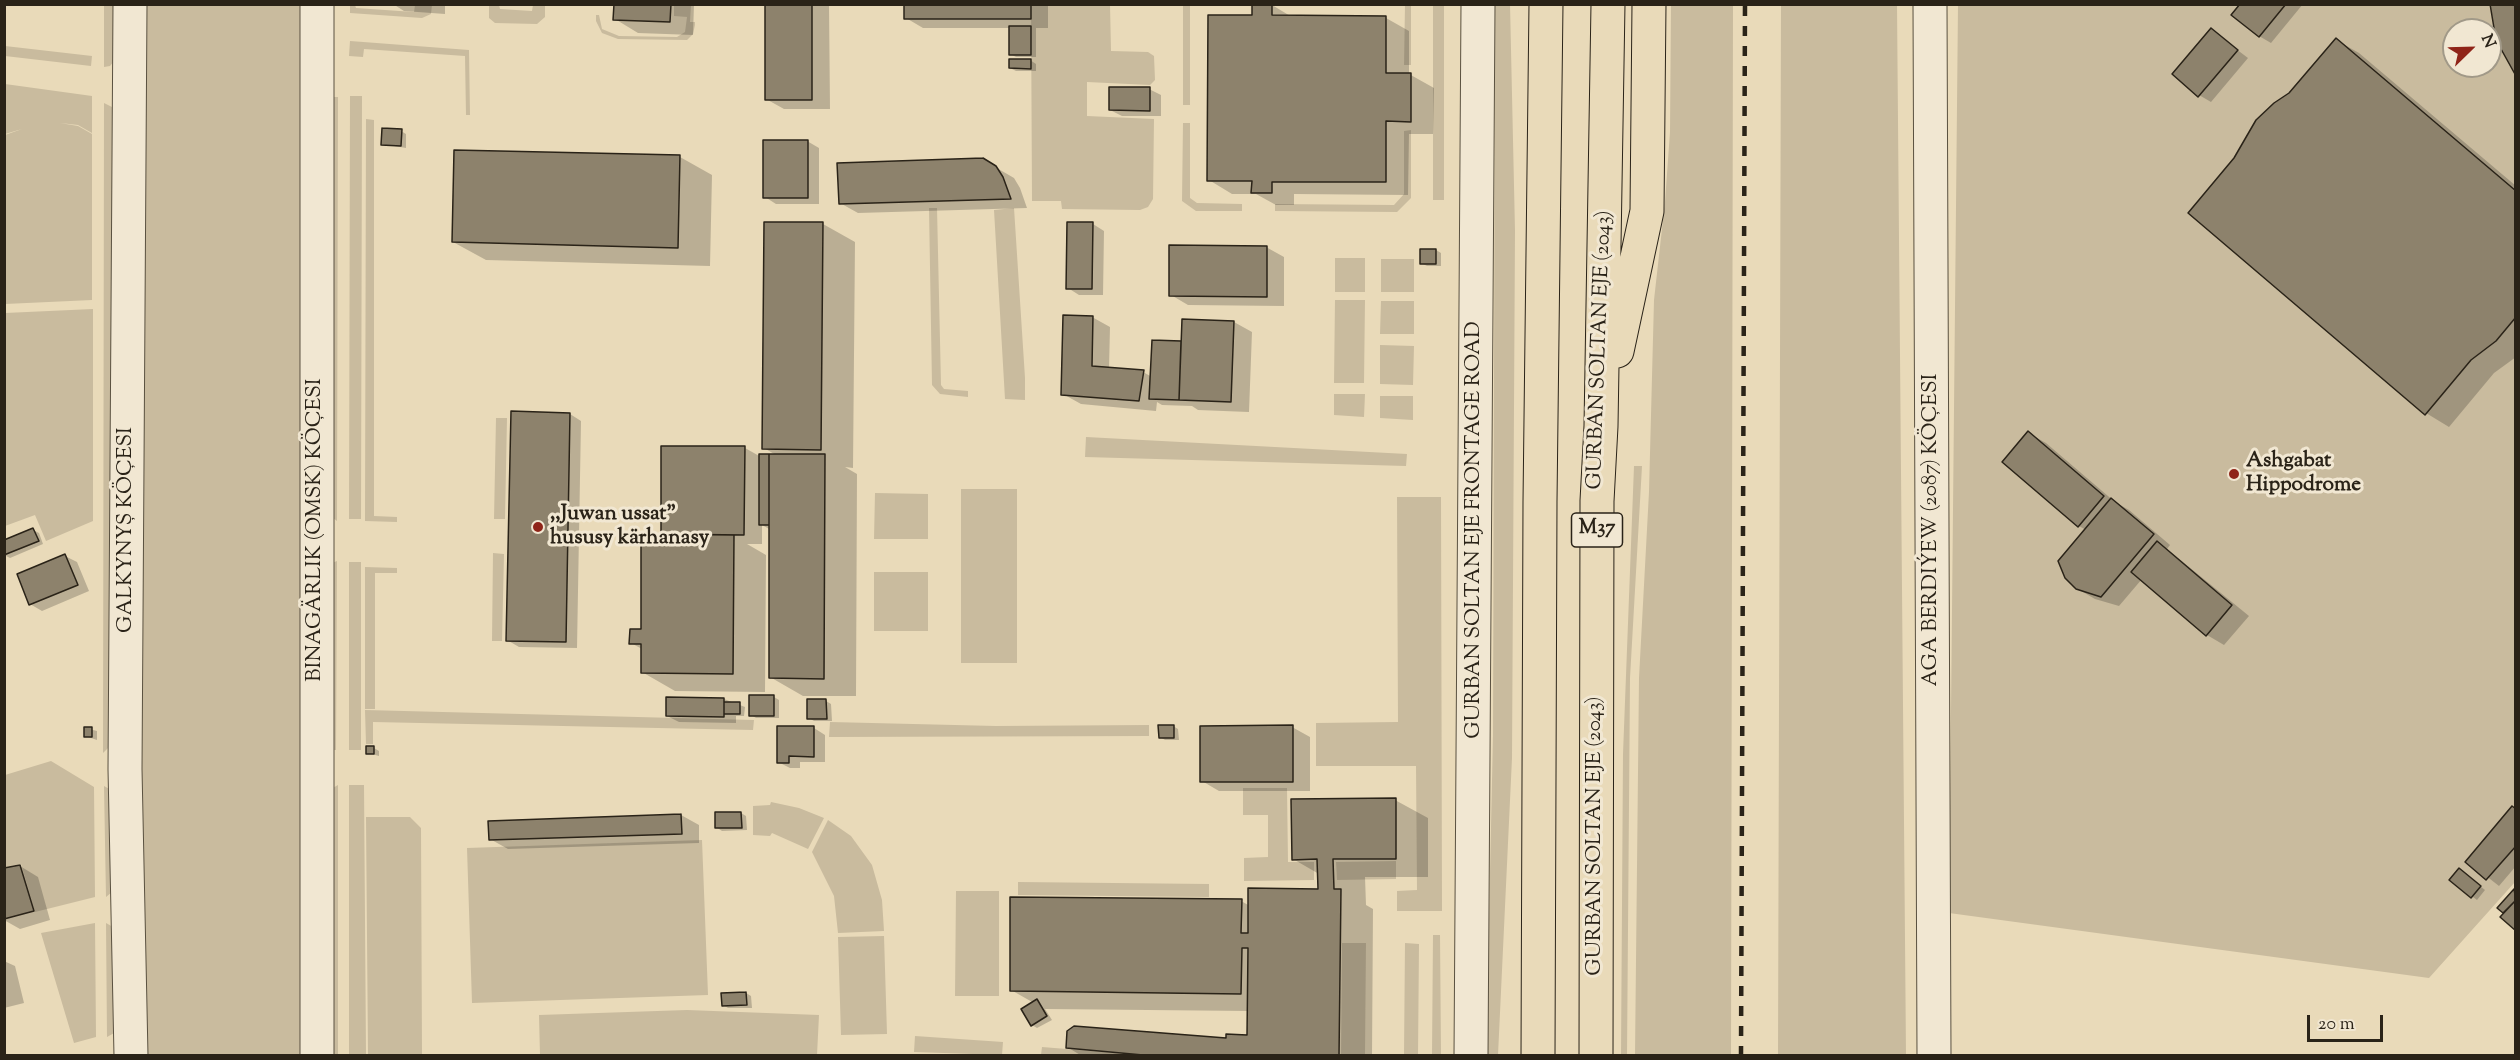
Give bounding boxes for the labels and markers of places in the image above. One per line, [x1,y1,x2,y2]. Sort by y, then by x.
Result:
place label: Ashgabat Hippodrome [2246,449,2361,499]
marker: Ashgabat Hippodrome [2227,467,2241,481]
place label: ,,Juwan ussat" hususy kärhanasy [550,502,709,552]
marker: ,,Juwan ussat" hususy kärhanasy [531,520,545,534]

